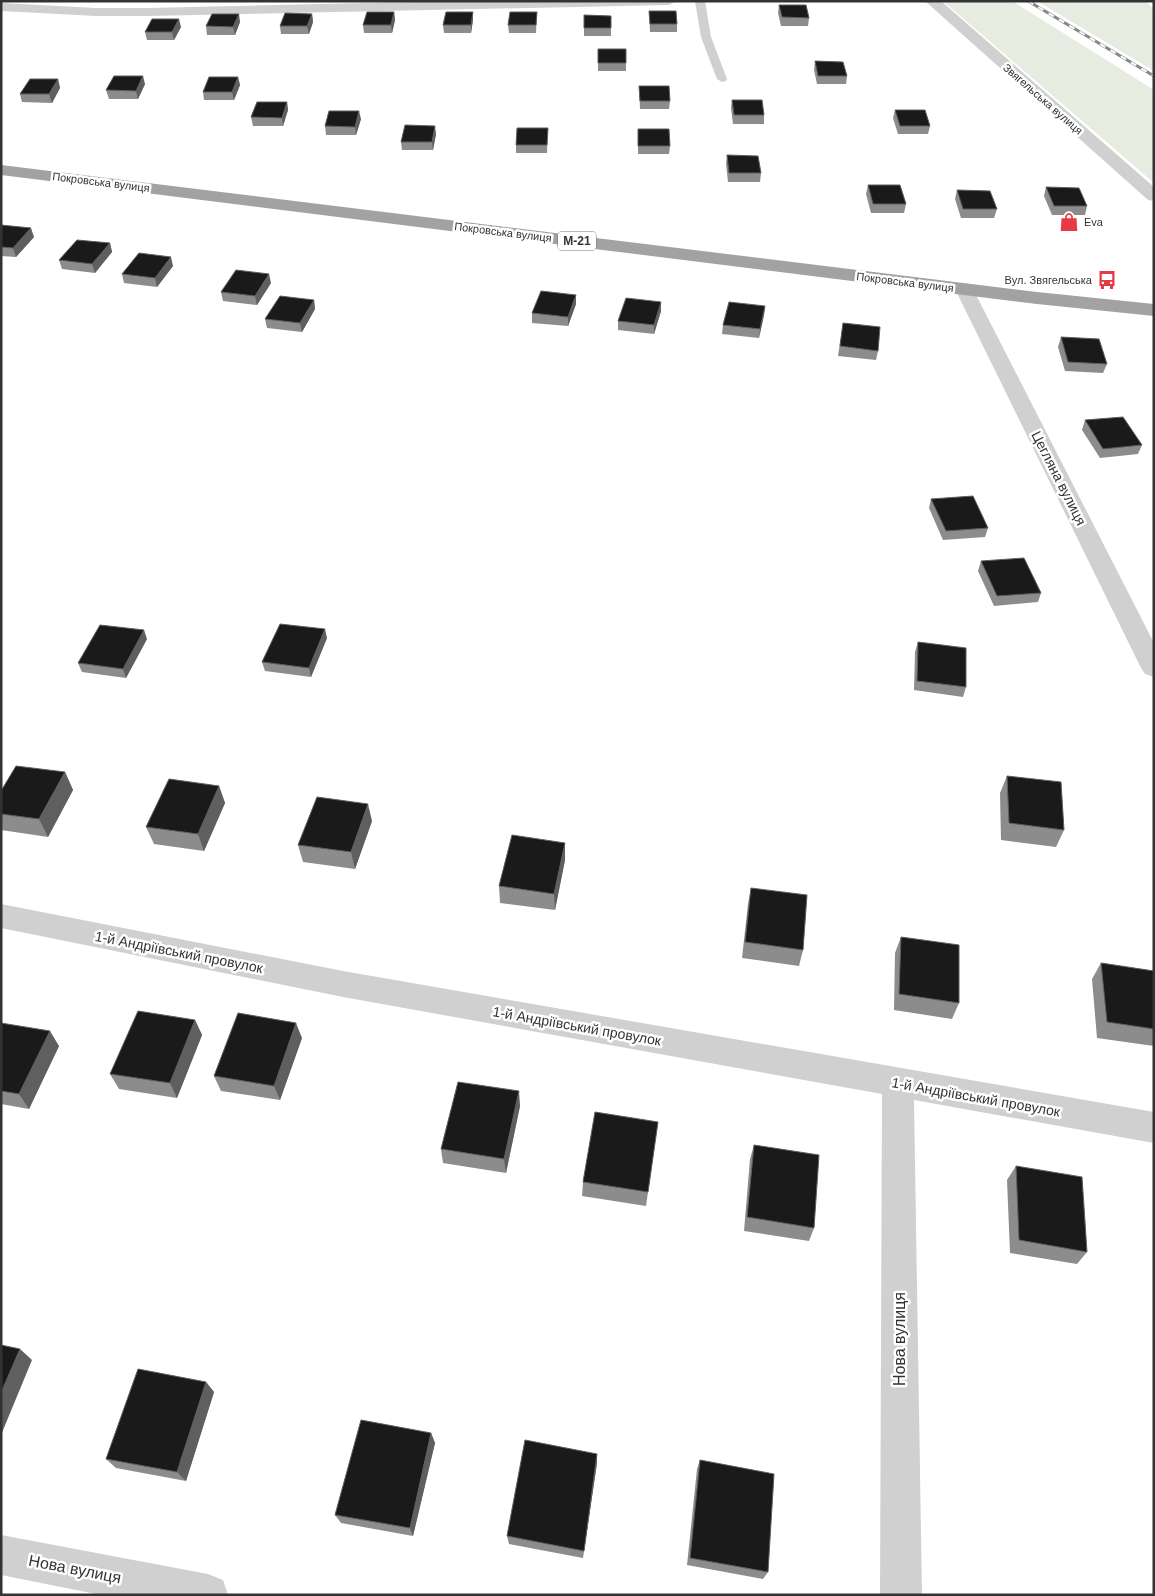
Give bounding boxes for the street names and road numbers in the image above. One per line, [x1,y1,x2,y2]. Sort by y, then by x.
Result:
street label: Звягельська вулиця [1001,61,1085,137]
street label: Покровська вулиця [52,170,150,194]
street label: Покровська вулиця [454,220,552,244]
road number: М-21 [558,232,596,250]
street label: Покровська вулиця [856,270,954,294]
street label: Цегляна вулиця [1028,428,1090,528]
street label: 1-й Андріївський провулок [94,928,265,976]
street label: 1-й Андріївський провулок [492,1003,663,1049]
street label: 1-й Андріївський провулок [891,1074,1062,1120]
street label: Нова вулиця [891,1292,908,1386]
street label: Нова вулиця [27,1552,123,1586]

